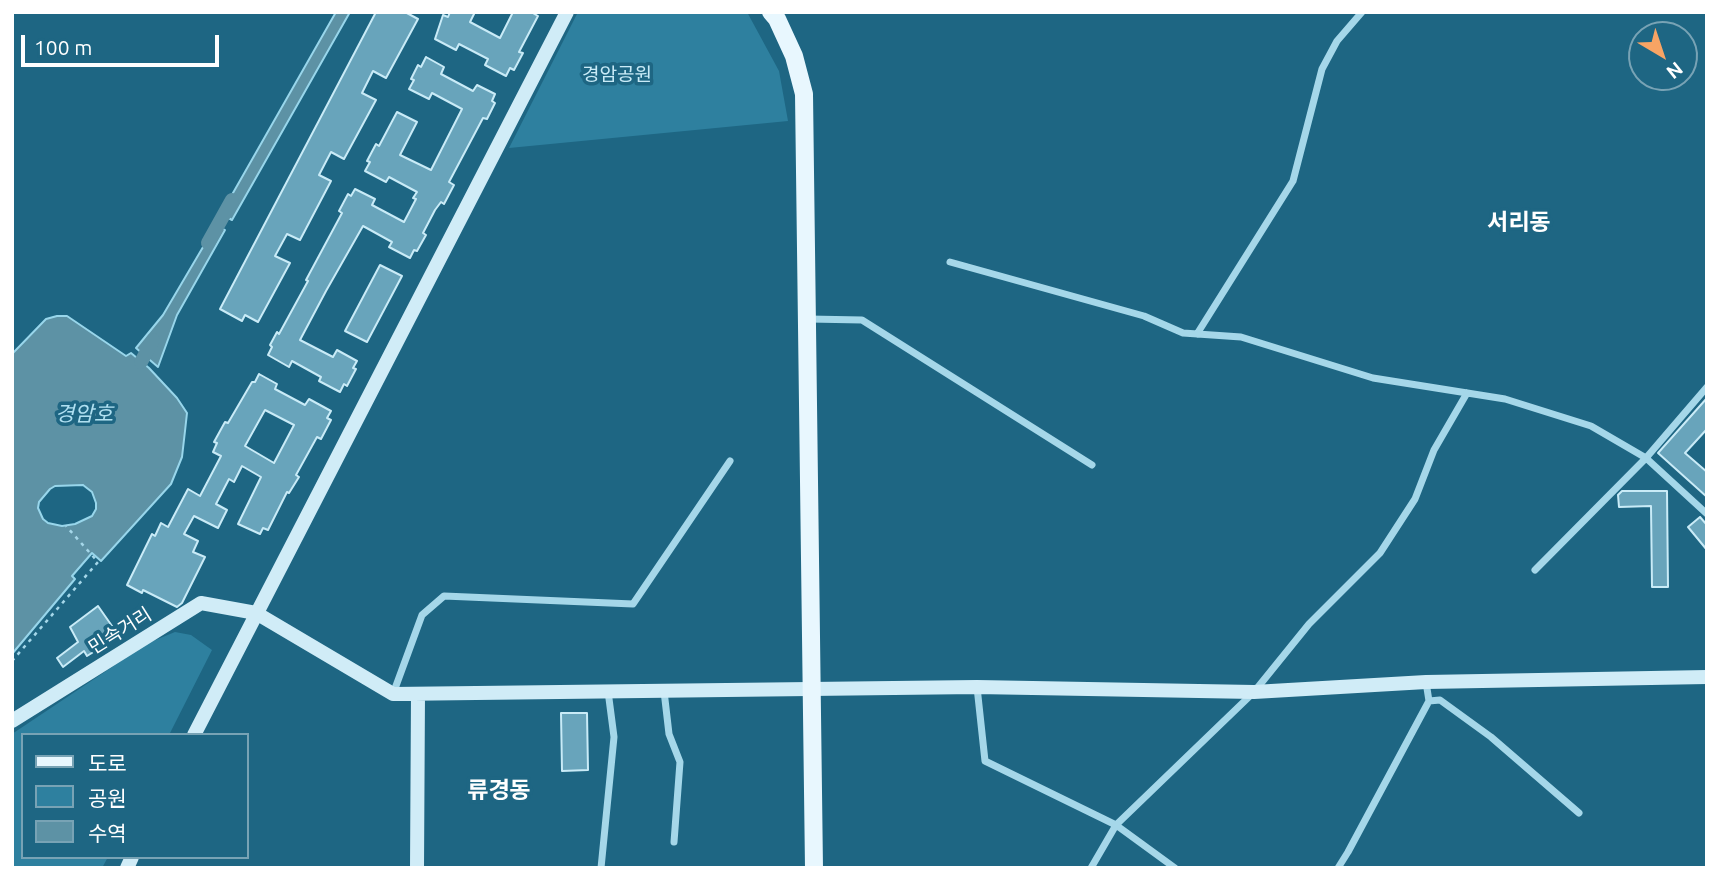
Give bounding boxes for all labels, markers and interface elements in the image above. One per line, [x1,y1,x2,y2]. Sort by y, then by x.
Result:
scale bar [24,21,222,65]
north arrow [1628,21,1698,91]
text: 100 m [34,35,92,59]
text: N [1663,58,1687,84]
park label: 경암공원 [582,64,652,86]
district label: 서리동 [1487,208,1551,236]
water label: 경암호 [55,401,113,427]
street label: 민속거리 [84,603,156,659]
legend [21,733,248,859]
text: 도로 [88,751,127,775]
district label: 류경동 [467,776,531,804]
text: 공원 [88,786,127,810]
text: 수역 [88,821,127,845]

